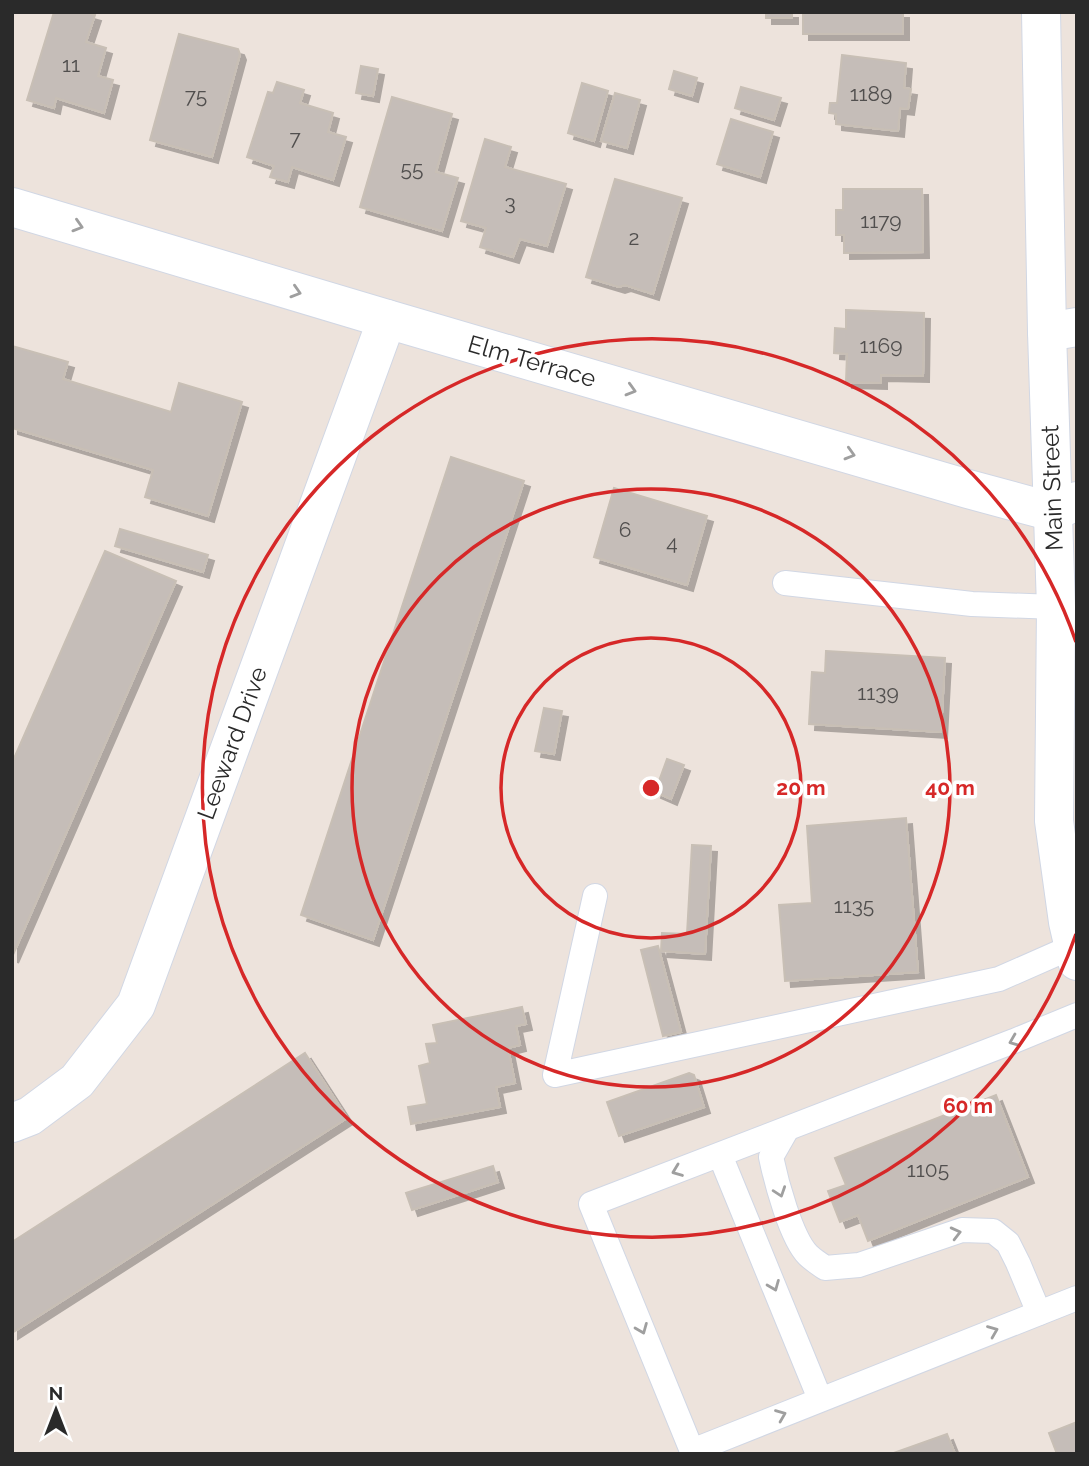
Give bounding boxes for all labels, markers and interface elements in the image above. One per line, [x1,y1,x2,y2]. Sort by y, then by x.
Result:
house number: 11 [62,52,80,77]
house number: 1189 [850,81,892,106]
house number: 75 [185,83,207,108]
house number: 7 [289,125,301,150]
house number: 55 [401,156,423,181]
house number: 3 [504,190,516,215]
house number: 1179 [860,208,902,233]
one-way arrow [71,218,83,233]
house number: 2 [629,225,639,250]
one-way arrow [289,283,301,298]
street label: Elm Terrace [465,329,599,393]
house number: 1169 [860,333,902,358]
one-way arrow [625,382,637,397]
street label: Main Street [1035,425,1069,551]
one-way arrow [844,446,856,461]
house number: 6 [619,517,631,542]
house number: 4 [666,530,678,555]
street label: Leeward Drive [191,663,273,823]
house number: 1139 [857,680,899,705]
text: 20 m [776,775,826,800]
text: 40 m [925,775,975,800]
centre of rings [639,776,663,800]
house number: 1135 [834,893,874,918]
one-way arrow [1008,1033,1020,1047]
text: 60 m [943,1093,993,1118]
house number: 1105 [907,1157,949,1182]
one-way arrow [672,1163,684,1177]
one-way arrow [772,1185,786,1198]
one-way arrow [950,1227,962,1241]
one-way arrow [765,1279,779,1291]
one-way arrow [634,1323,648,1335]
one-way arrow [986,1325,998,1339]
north arrow [21,1375,91,1445]
text: N [49,1382,63,1404]
one-way arrow [775,1409,787,1423]

